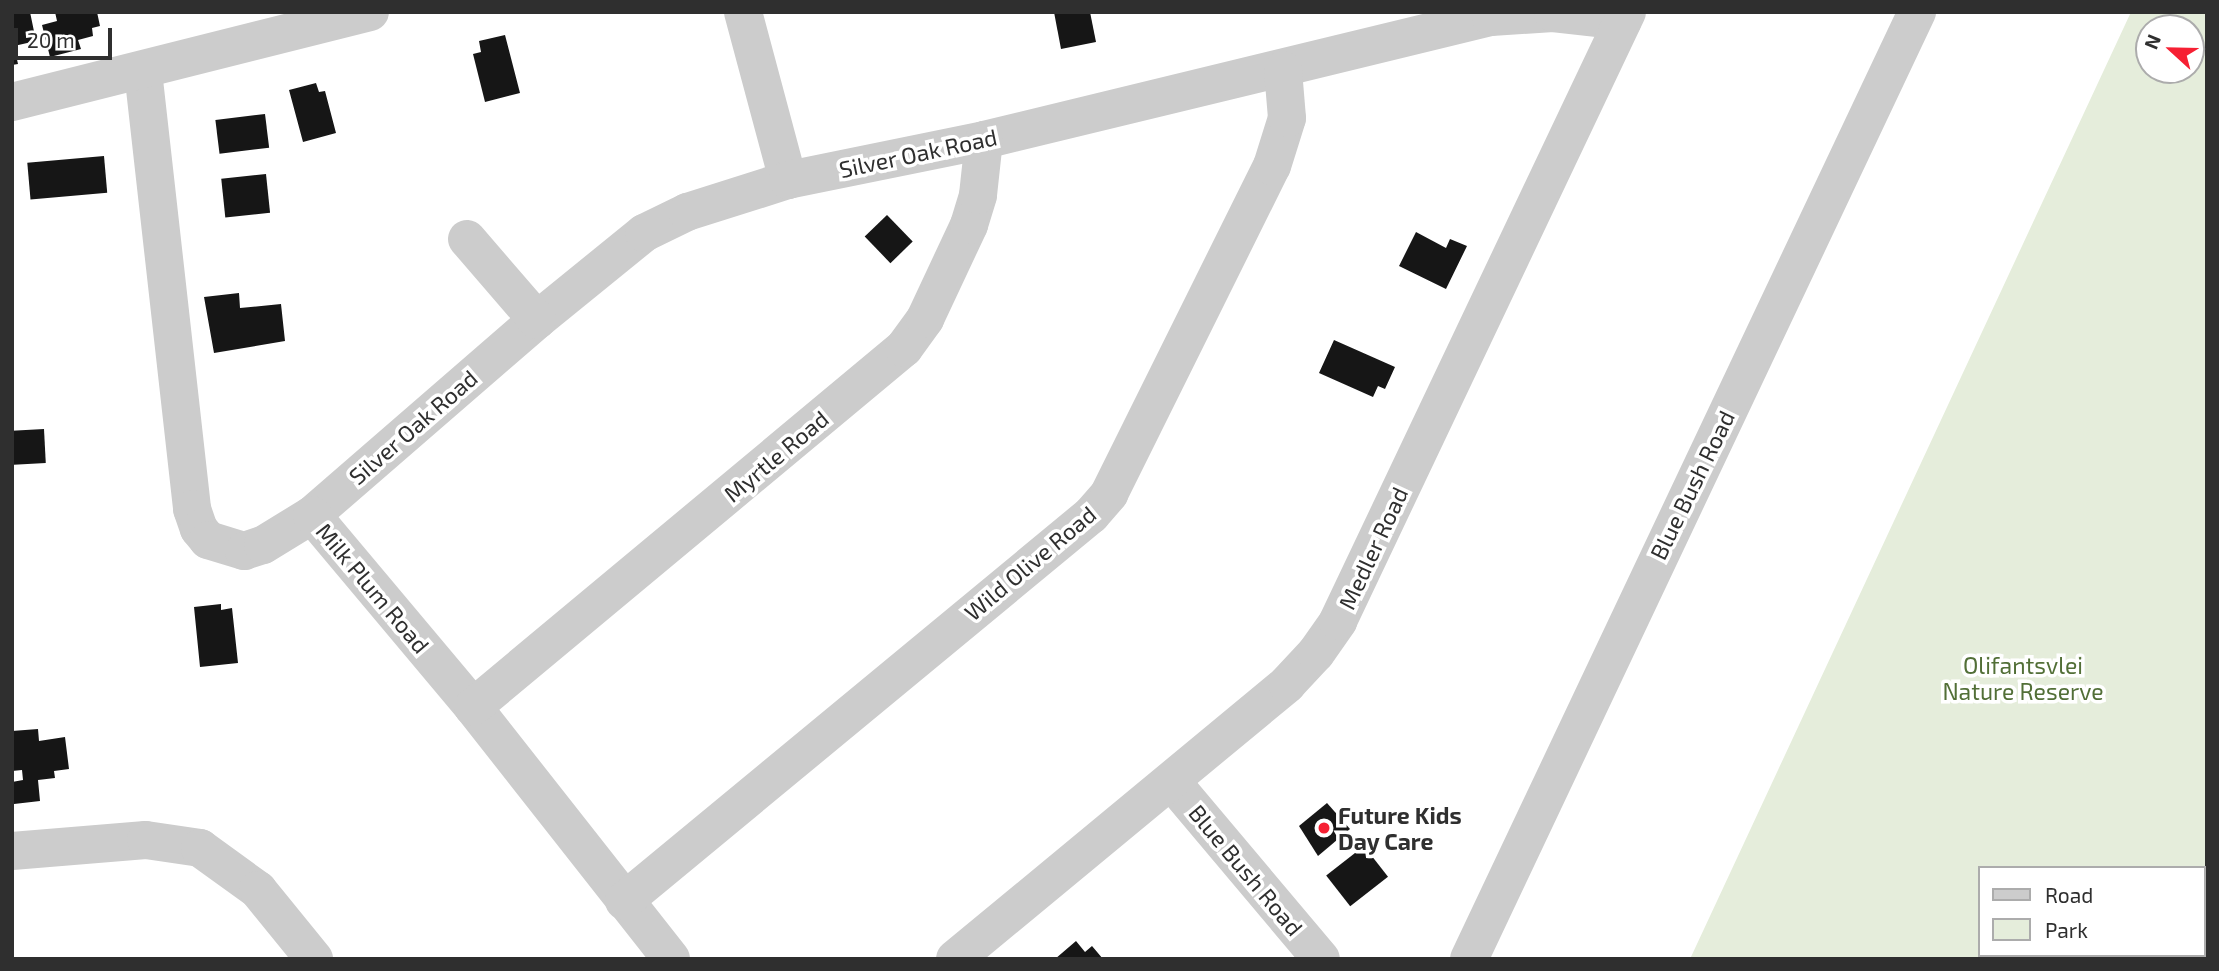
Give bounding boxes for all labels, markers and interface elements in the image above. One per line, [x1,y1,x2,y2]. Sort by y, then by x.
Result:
scale bar [18,14,116,58]
north arrow [2135,14,2205,84]
text: 20 m [27,27,75,52]
text: N [2139,31,2165,52]
street label: Silver Oak Road [836,123,1000,183]
street label: Silver Oak Road [343,364,483,490]
street label: Myrtle Road [718,404,834,508]
street label: Blue Bush Road [1644,406,1740,564]
street label: Medler Road [1333,482,1413,614]
street label: Wild Olive Road [959,500,1101,626]
street label: Milk Plum Road [311,517,435,659]
park label: Olifantsvlei Nature Reserve [1942,651,2104,705]
street label: Blue Bush Road [1183,799,1309,941]
place label: Future Kids Day Care [1338,801,1462,855]
marker: Future Kids Day Care [1316,820,1332,836]
legend [1978,866,2205,957]
text: Road [2045,882,2093,907]
text: Park [2045,917,2088,942]

